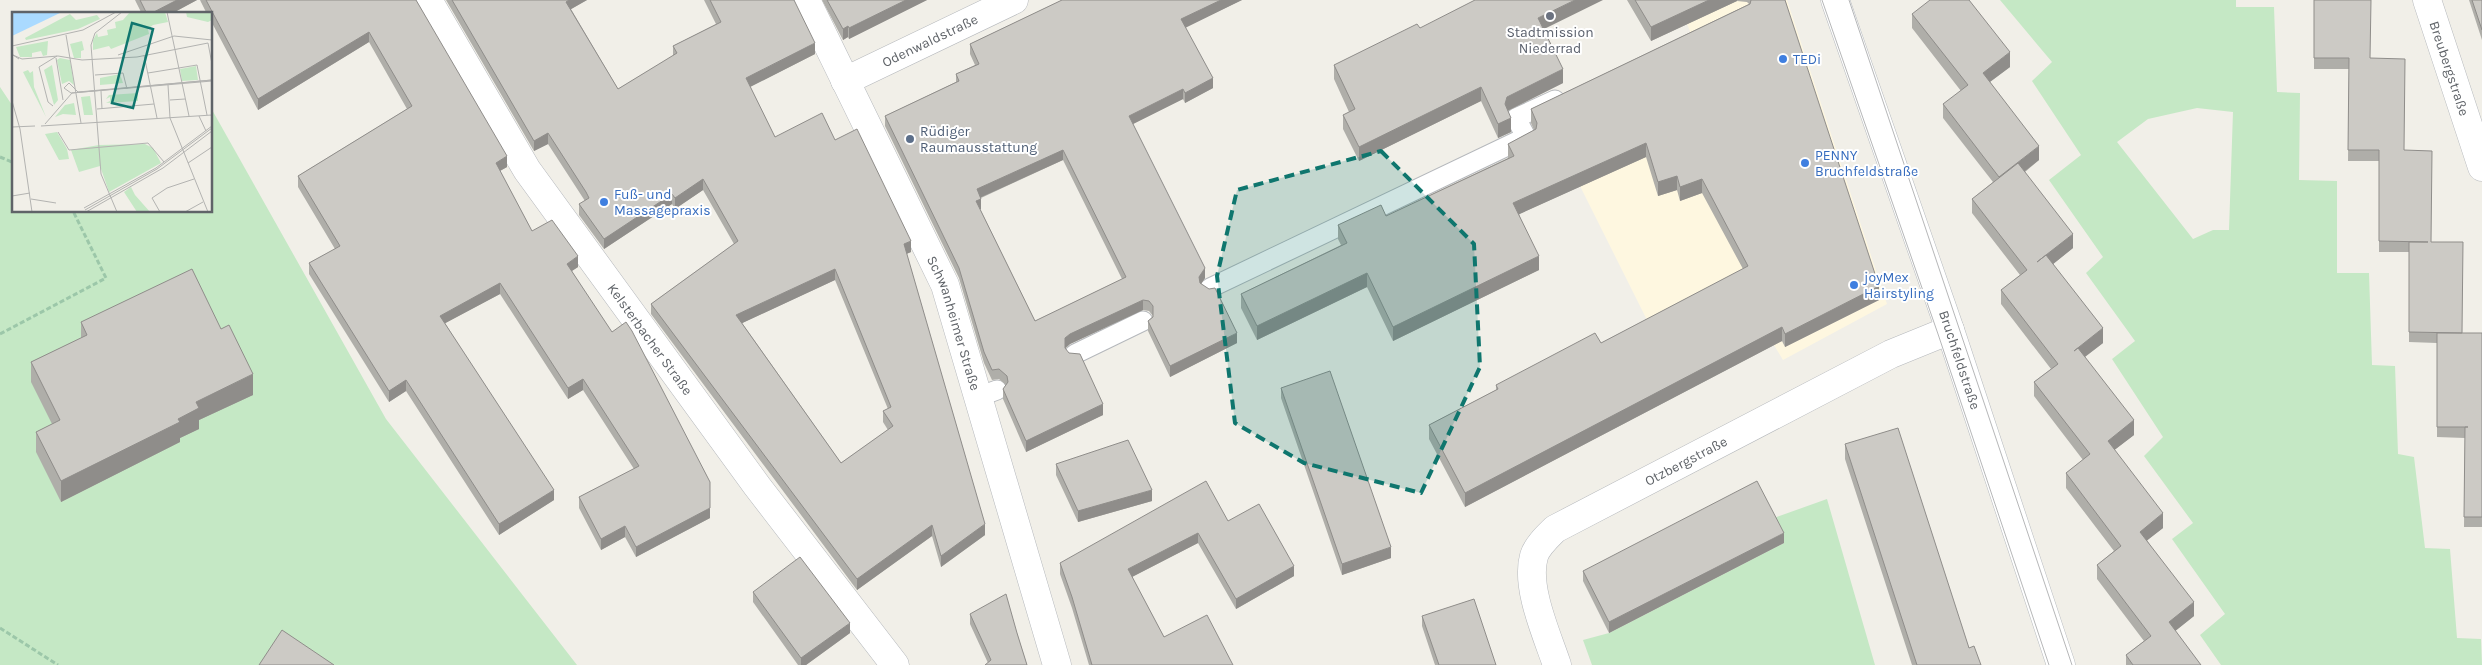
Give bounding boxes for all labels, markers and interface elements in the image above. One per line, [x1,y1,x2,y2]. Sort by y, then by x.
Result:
marker: Stadtmission Niederrad [1544,10,1556,22]
street label: Odenwaldstraße [879,11,981,71]
inset map [12,12,212,212]
street label: Breubergstraße [2426,19,2473,118]
place label: Stadtmission Niederrad [1506,24,1594,57]
place label: TEDi [1793,51,1821,68]
marker: TEDi [1777,53,1789,65]
place label: Rüdiger Raumausstattung [920,123,1037,156]
marker: Rüdiger Raumausstattung [904,133,916,145]
place label: PENNY Bruchfeldstraße [1815,147,1918,180]
marker: PENNY Bruchfeldstraße [1799,157,1811,169]
place label: Fuß- und Massagepraxis [614,186,711,219]
marker: Fuß- und Massagepraxis [598,196,610,208]
street label: Schwanheimer Straße [923,253,984,393]
place label: joyMex Hairstyling [1862,269,1934,302]
marker: joyMex Hairstyling [1848,279,1860,291]
street label: Kelsterbacher Straße [603,280,696,399]
street label: Bruchfeldstraße [1935,308,1984,412]
street label: Otzbergstraße [1642,433,1730,490]

